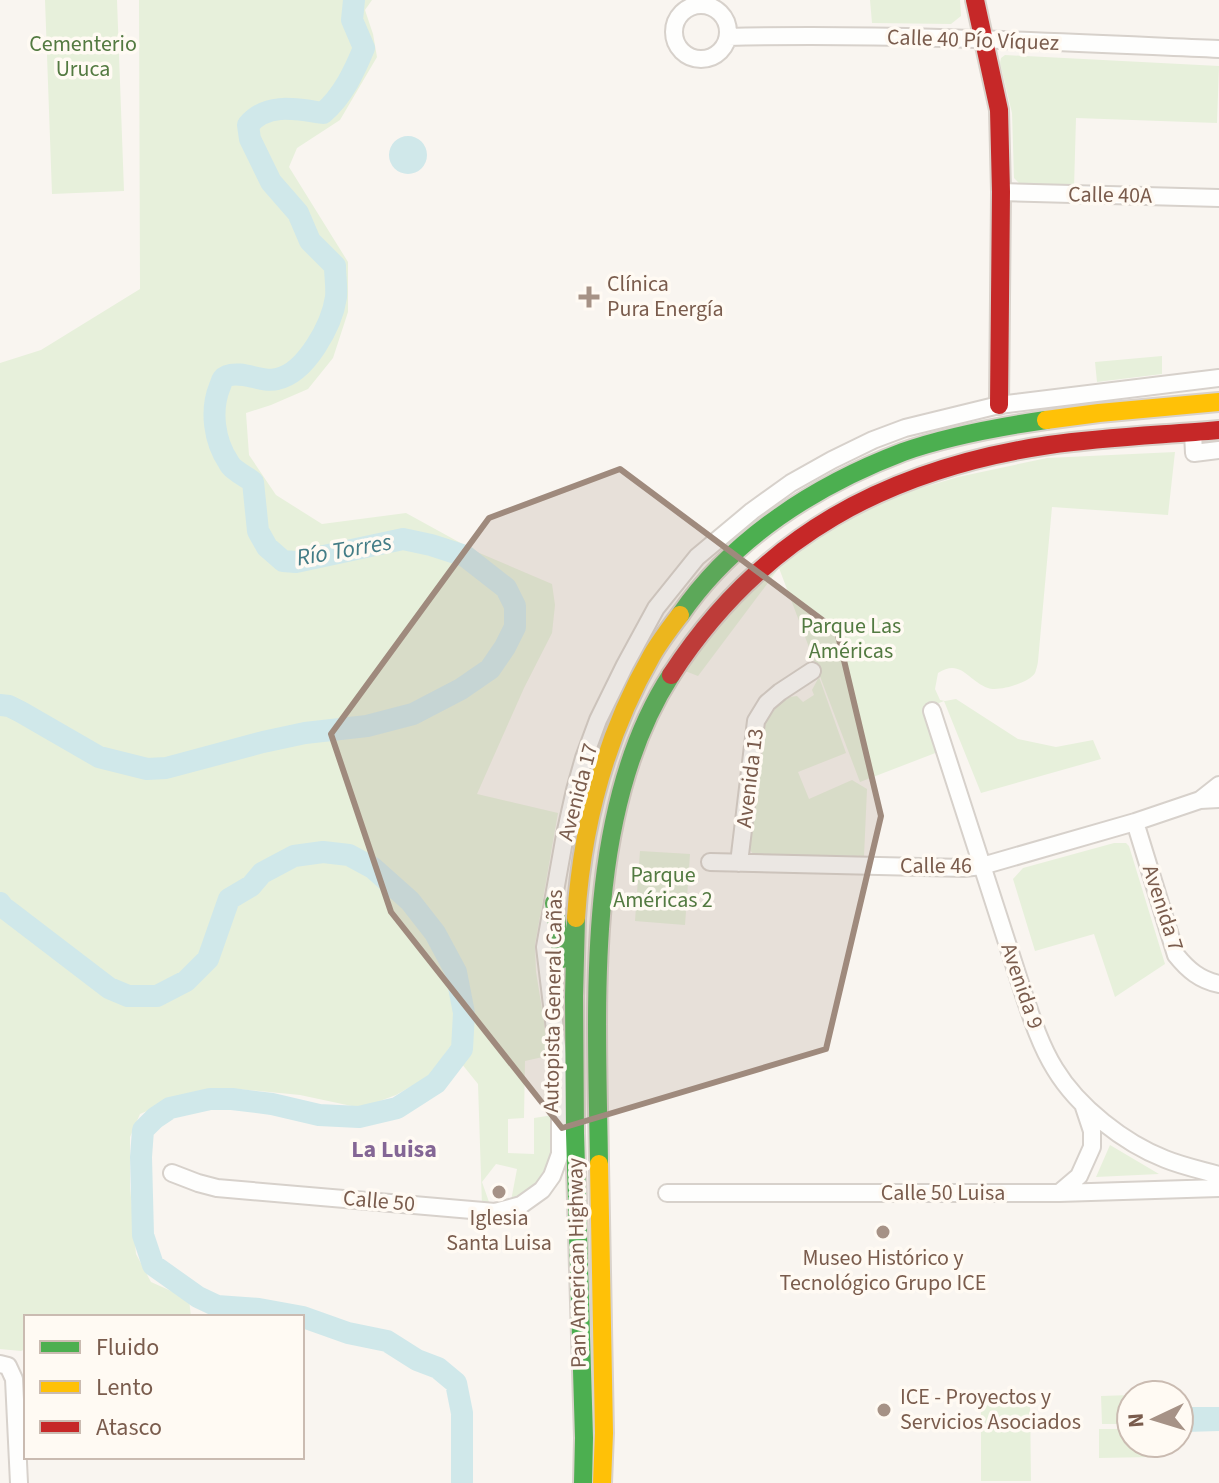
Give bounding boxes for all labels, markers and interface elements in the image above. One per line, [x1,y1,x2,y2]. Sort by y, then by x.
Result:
street label: Calle 40 Pío Víquez [886,21,1060,59]
park label: Cementerio Uruca [29,28,137,85]
street label: Calle 40A [1068,178,1152,212]
place label: Clínica Pura Energía [607,268,724,325]
marker: Clínica Pura Energía [578,286,600,308]
water label: Río Torres [294,524,395,576]
park label: Parque Las Américas [801,610,901,667]
street label: Avenida 13 [728,726,772,830]
street label: Avenida 17 [550,740,606,844]
street label: Calle 46 [900,850,972,882]
park label: Parque Américas 2 [613,859,713,916]
street label: Avenida 7 [1134,861,1192,955]
street label: Autopista General Cañas [535,889,571,1113]
street label: Avenida 9 [992,939,1052,1033]
district label: La Luisa [351,1132,437,1167]
street label: Pan American Highway [559,1157,595,1368]
street label: Calle 50 Luisa [881,1177,1005,1209]
street label: Calle 50 [342,1182,416,1220]
marker: Iglesia Santa Luisa [490,1183,508,1201]
place label: Iglesia Santa Luisa [446,1202,552,1259]
marker: Museo Histórico y Tecnológico Grupo ICE [874,1223,892,1241]
place label: Museo Histórico y Tecnológico Grupo ICE [780,1242,986,1299]
legend [24,1315,304,1459]
text: Fluido [96,1330,159,1365]
text: Lento [96,1370,153,1405]
north arrow [1115,1379,1195,1459]
place label: ICE - Proyectos y Servicios Asociados [900,1381,1081,1438]
marker: ICE - Proyectos y Servicios Asociados [875,1401,893,1419]
text: Atasco [96,1410,162,1445]
text: N [1120,1412,1153,1429]

